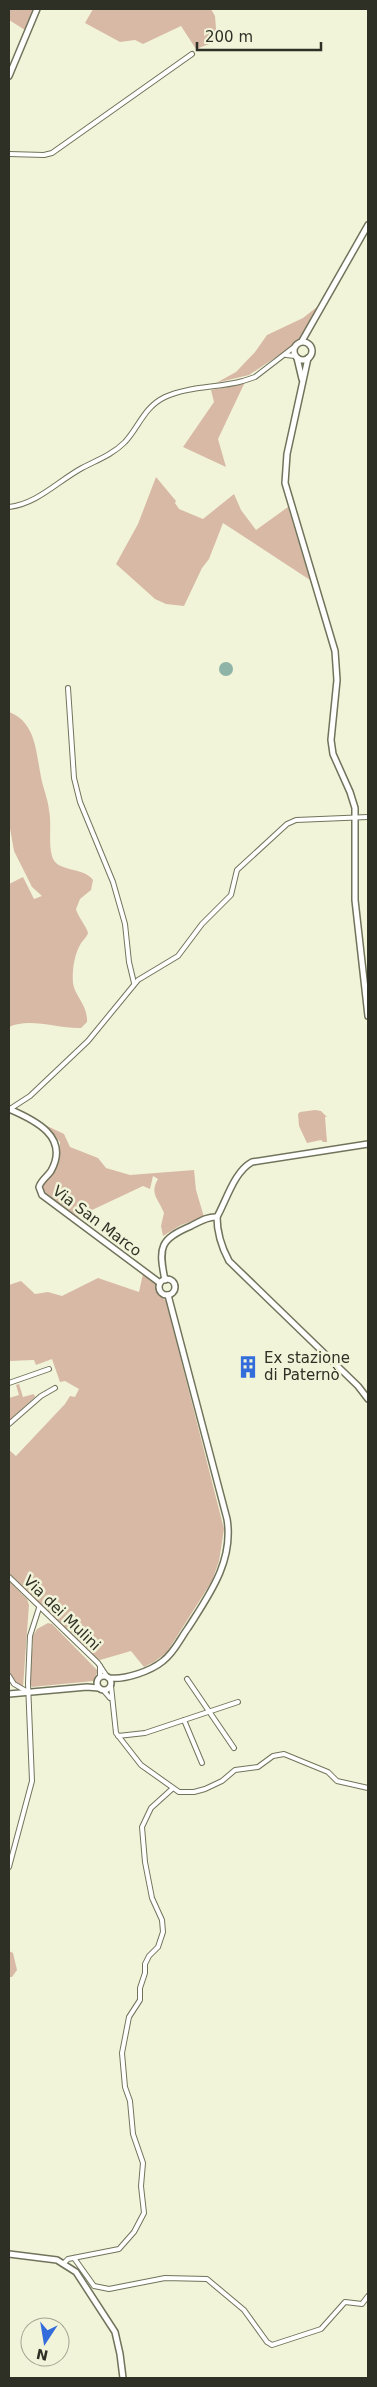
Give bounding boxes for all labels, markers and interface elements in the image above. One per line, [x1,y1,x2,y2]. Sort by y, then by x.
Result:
scale bar [197,20,321,52]
text: 200 m [205,28,253,46]
street label: Via San Marco [49,1182,145,1260]
place label: Ex stazione di Paternò [264,1349,350,1384]
building icon: Ex stazione di Paternò [235,1354,261,1380]
street label: Via dei Mulini [20,1572,104,1654]
north arrow [20,2317,70,2367]
text: N [35,2346,50,2364]

